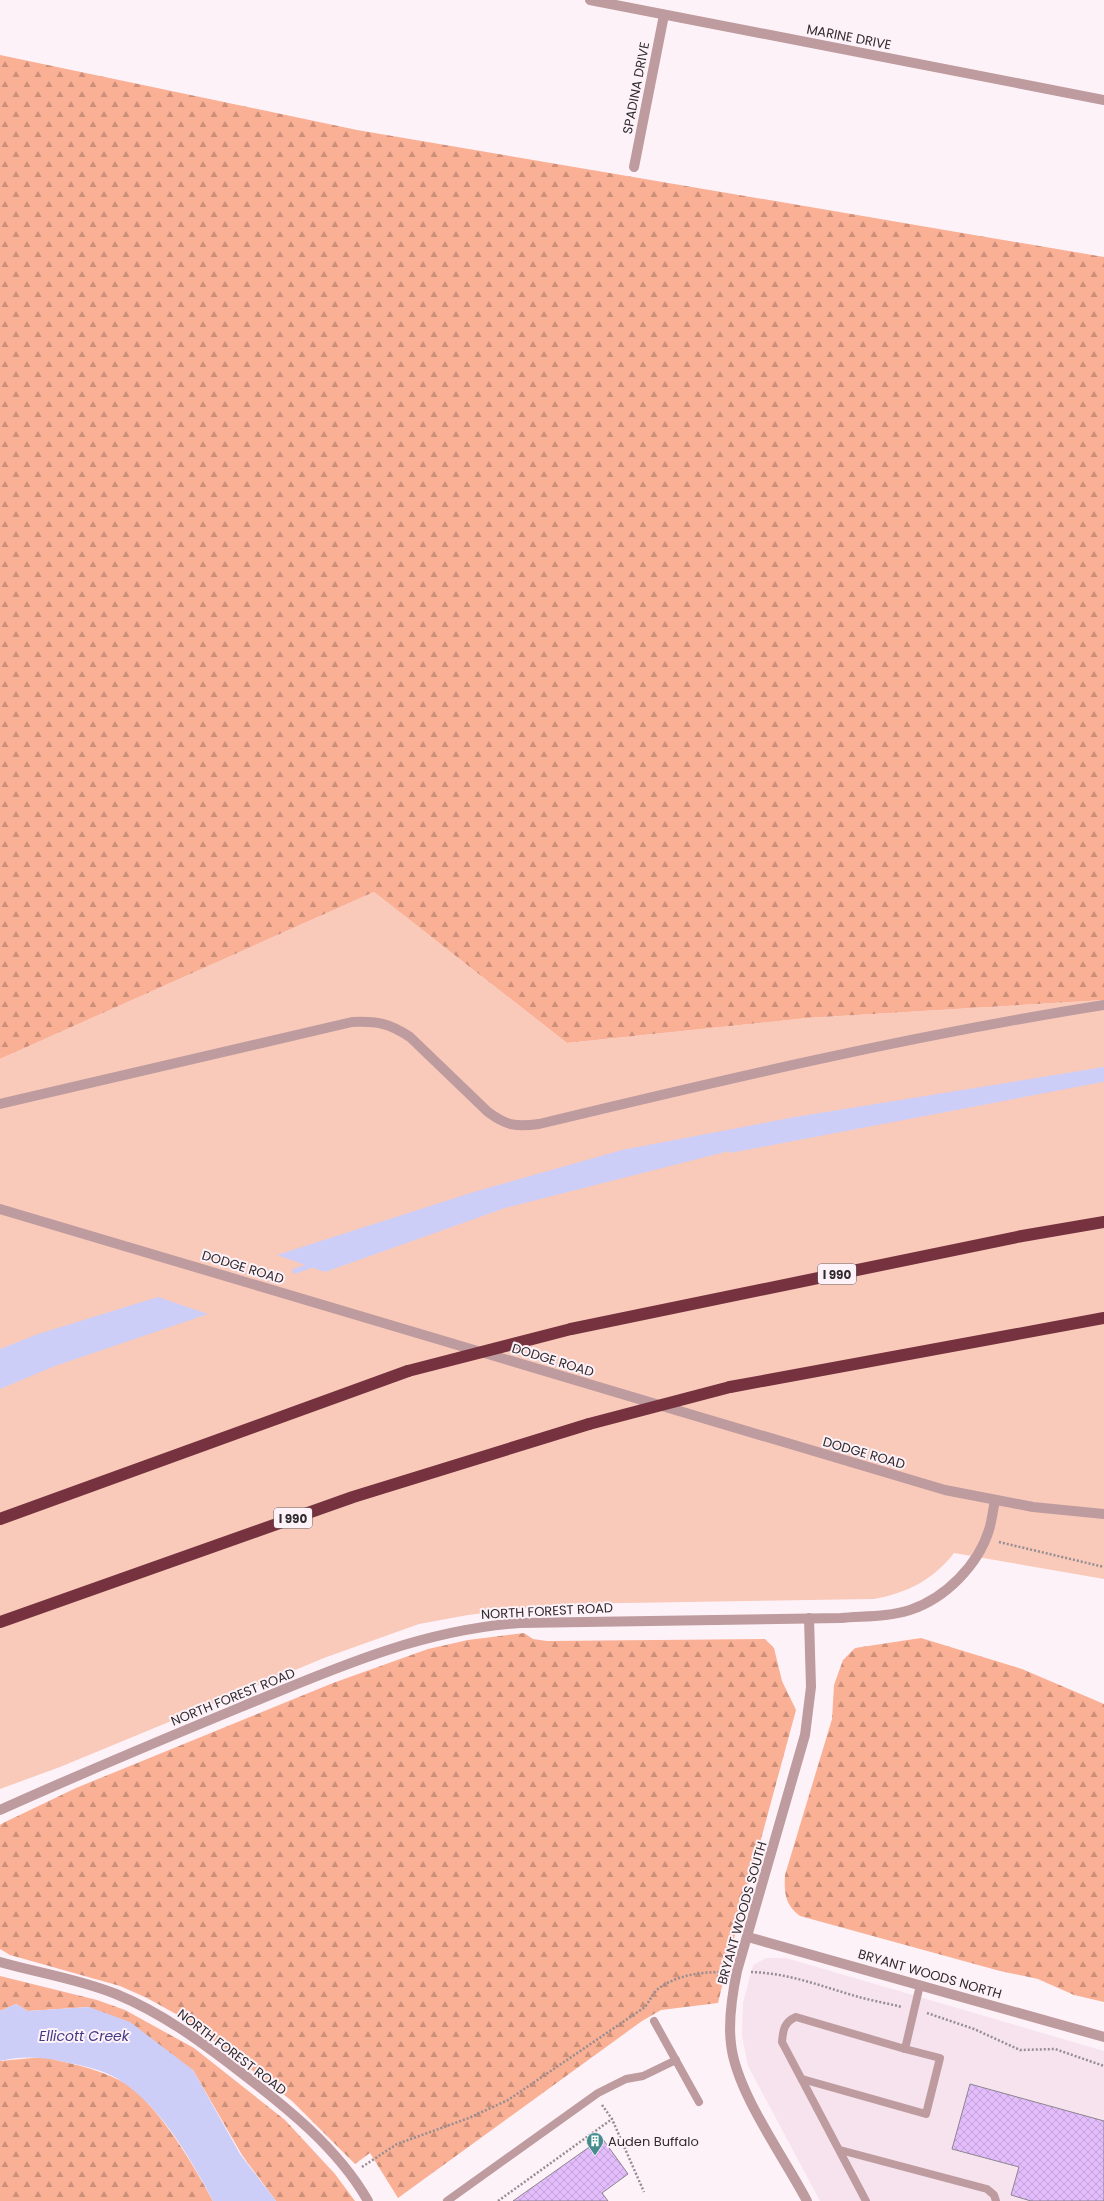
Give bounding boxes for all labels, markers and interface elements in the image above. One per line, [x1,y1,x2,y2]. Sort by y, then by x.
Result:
street label: MARINE DRIVE [805,19,893,55]
street label: SPADINA DRIVE [618,40,654,136]
street label: DODGE ROAD [200,1245,286,1289]
road number: I 990 [818,1264,856,1284]
street label: DODGE ROAD [510,1338,596,1382]
street label: DODGE ROAD [821,1432,907,1474]
road number: I 990 [274,1508,312,1528]
street label: NORTH FOREST ROAD [480,1598,614,1624]
street label: NORTH FOREST ROAD [168,1663,298,1731]
street label: BRYANT WOODS SOUTH [712,1839,772,1987]
street label: BRYANT WOODS NORTH [856,1944,1004,2004]
street label: NORTH FOREST ROAD [173,2005,291,2099]
water label: Ellicott Creek [39,2026,130,2046]
building icon: Auden Buffalo [585,2131,605,2156]
place label: Auden Buffalo [608,2132,699,2151]

